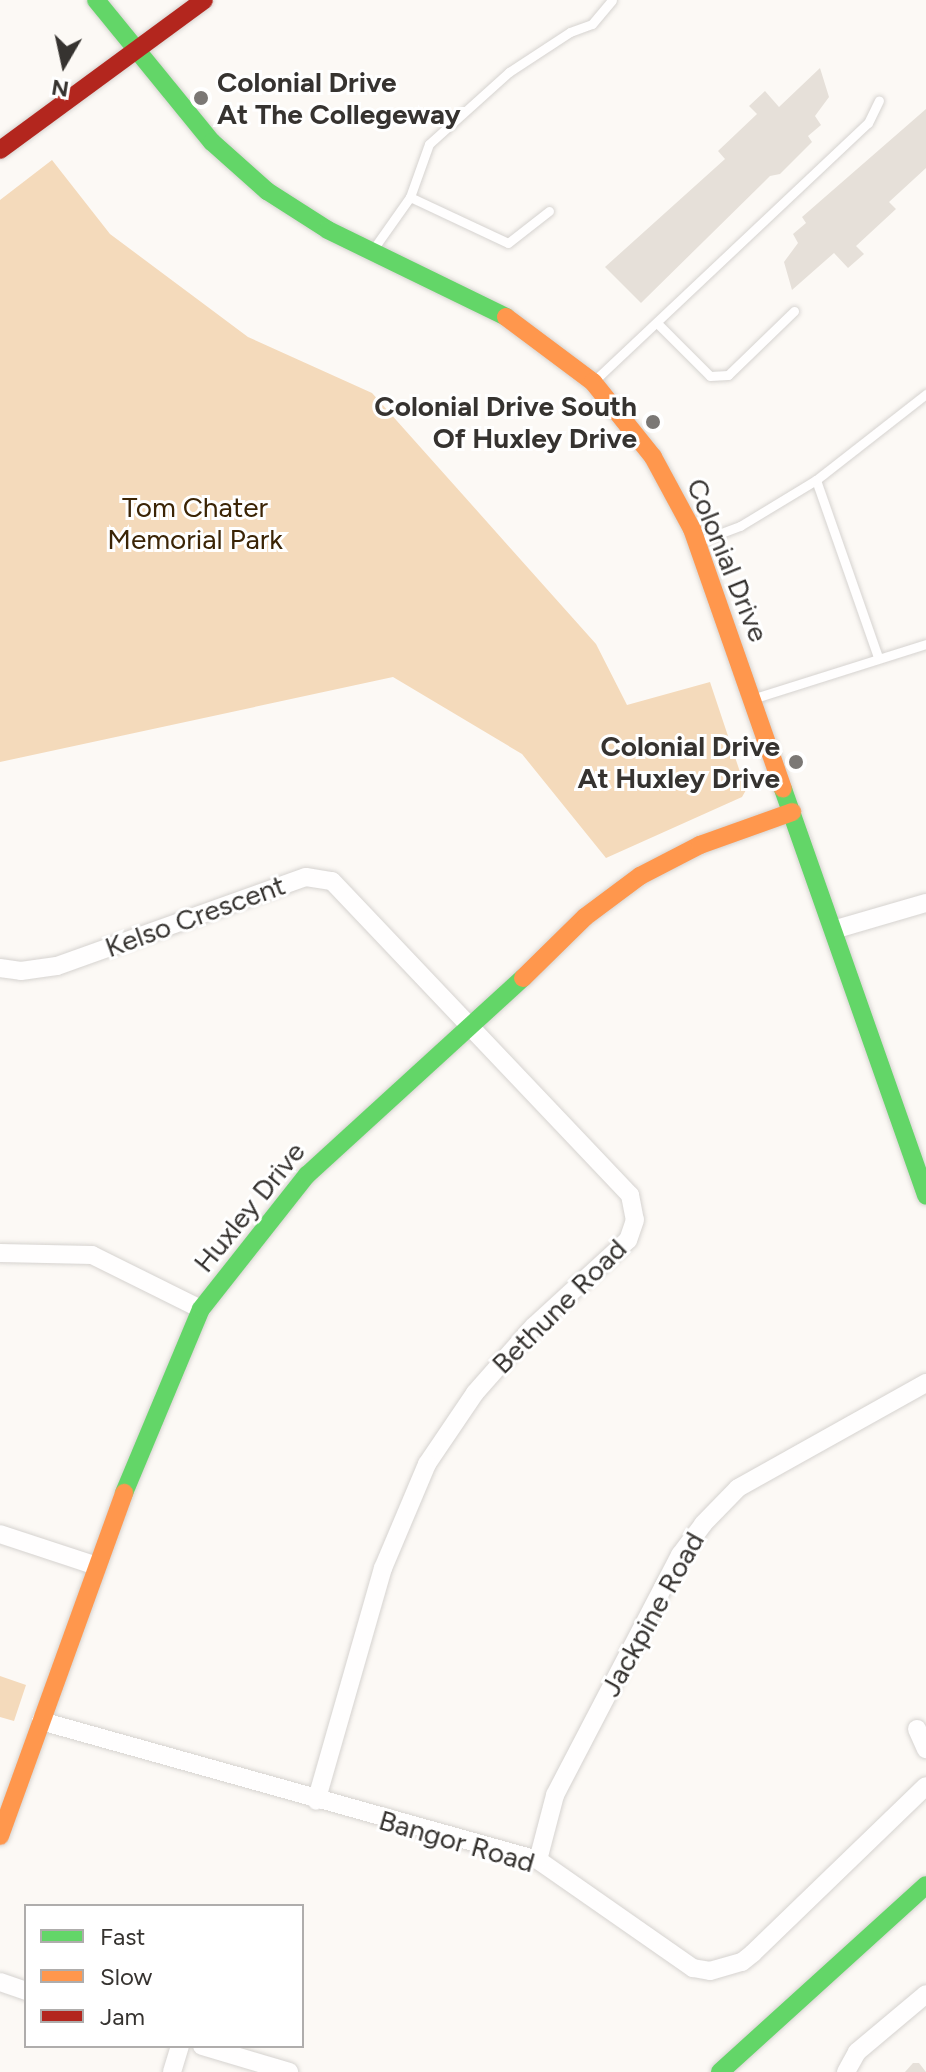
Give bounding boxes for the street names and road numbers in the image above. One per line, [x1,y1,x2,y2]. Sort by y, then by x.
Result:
street label: Colonial Drive [680,473,776,647]
street label: Kelso Crescent [100,868,290,964]
street label: Huxley Drive [186,1135,312,1279]
street label: Bethune Road [485,1232,633,1380]
street label: Jackpine Road [593,1526,711,1702]
street label: Bangor Road [375,1803,539,1879]

